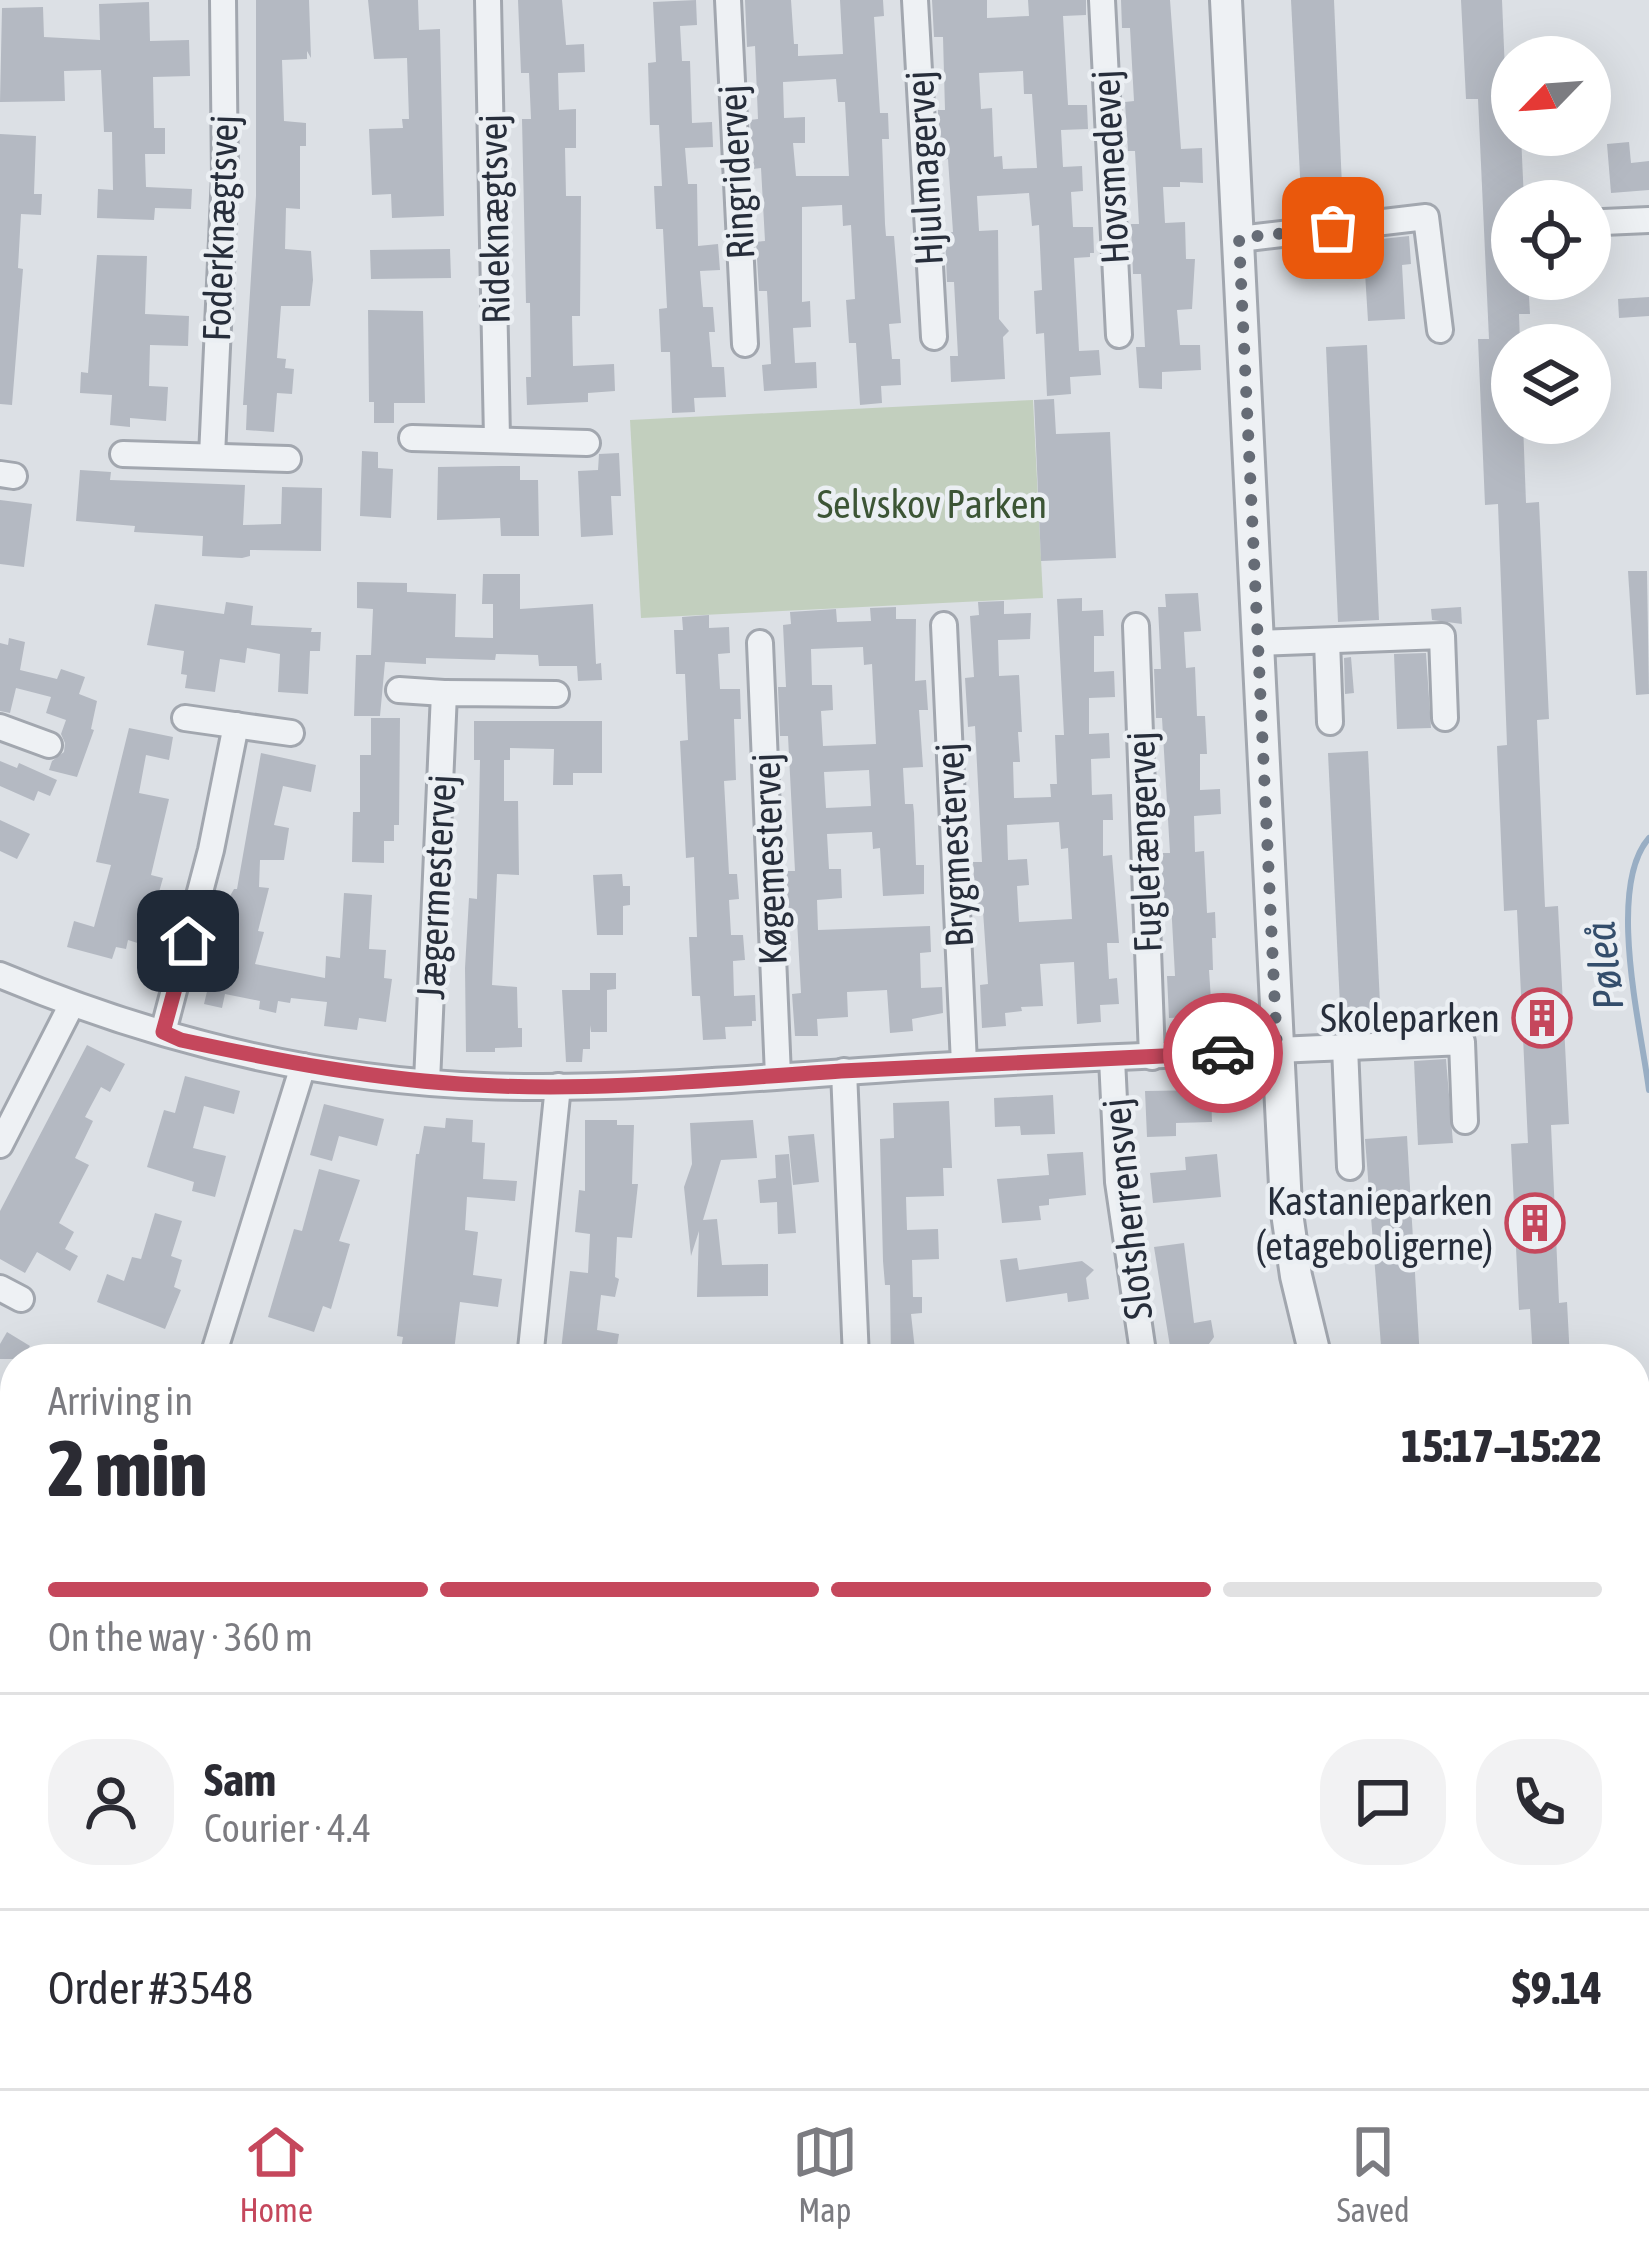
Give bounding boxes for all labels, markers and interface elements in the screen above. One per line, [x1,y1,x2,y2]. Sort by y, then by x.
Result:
north arrow [1491,36,1611,156]
map controls [1491,36,1611,444]
street label: Hovsmedevej [1083,69,1137,265]
street label: Hjulmagervej [897,70,951,266]
street label: Ringridervej [709,84,763,260]
street label: Foderknægtsvej [194,114,246,342]
street label: Rideknægtsvej [470,114,518,324]
pin [1282,177,1384,279]
button: locate [1491,180,1611,300]
icon: bag [1300,195,1366,261]
button: layers [1491,324,1611,444]
park label: Selvskov Parken [817,482,1047,526]
street label: Fuglefængervej [1118,731,1170,953]
street label: Brygmestervej [927,742,981,948]
street label: Køgemestervej [743,752,795,966]
street label: Jægermestervej [408,774,464,1000]
pin [137,890,239,992]
icon: home [155,908,221,974]
water label: Pøleå [1576,920,1632,1012]
building icon: Skoleparken [1511,987,1573,1049]
courier [1163,993,1283,1113]
place label: Skoleparken [1320,996,1500,1040]
icon: car [1190,1020,1256,1086]
street label: Slotsherrensvej [1094,1096,1160,1322]
place label: Kastanieparken (etageboligerne) [1256,1179,1493,1268]
building icon: Kastanieparken (etageboligerne) [1504,1192,1566,1254]
text: Arriving in [48,1379,193,1423]
text: 15:17–15:22 [1401,1420,1602,1472]
text: 2 min [48,1423,207,1513]
text: On the way · 360 m [48,1615,313,1659]
button: person [48,1739,174,1865]
button: chat [1320,1739,1446,1865]
button: phone [1476,1739,1602,1865]
text: Sam [204,1754,276,1806]
text: Courier · 4.4 [204,1806,371,1850]
text: Order #3548 [48,1962,253,2014]
text: $9.14 [1512,1962,1602,2014]
tab: Home [239,2119,313,2229]
tab: Map [792,2119,858,2229]
tab: Saved [1337,2119,1410,2229]

